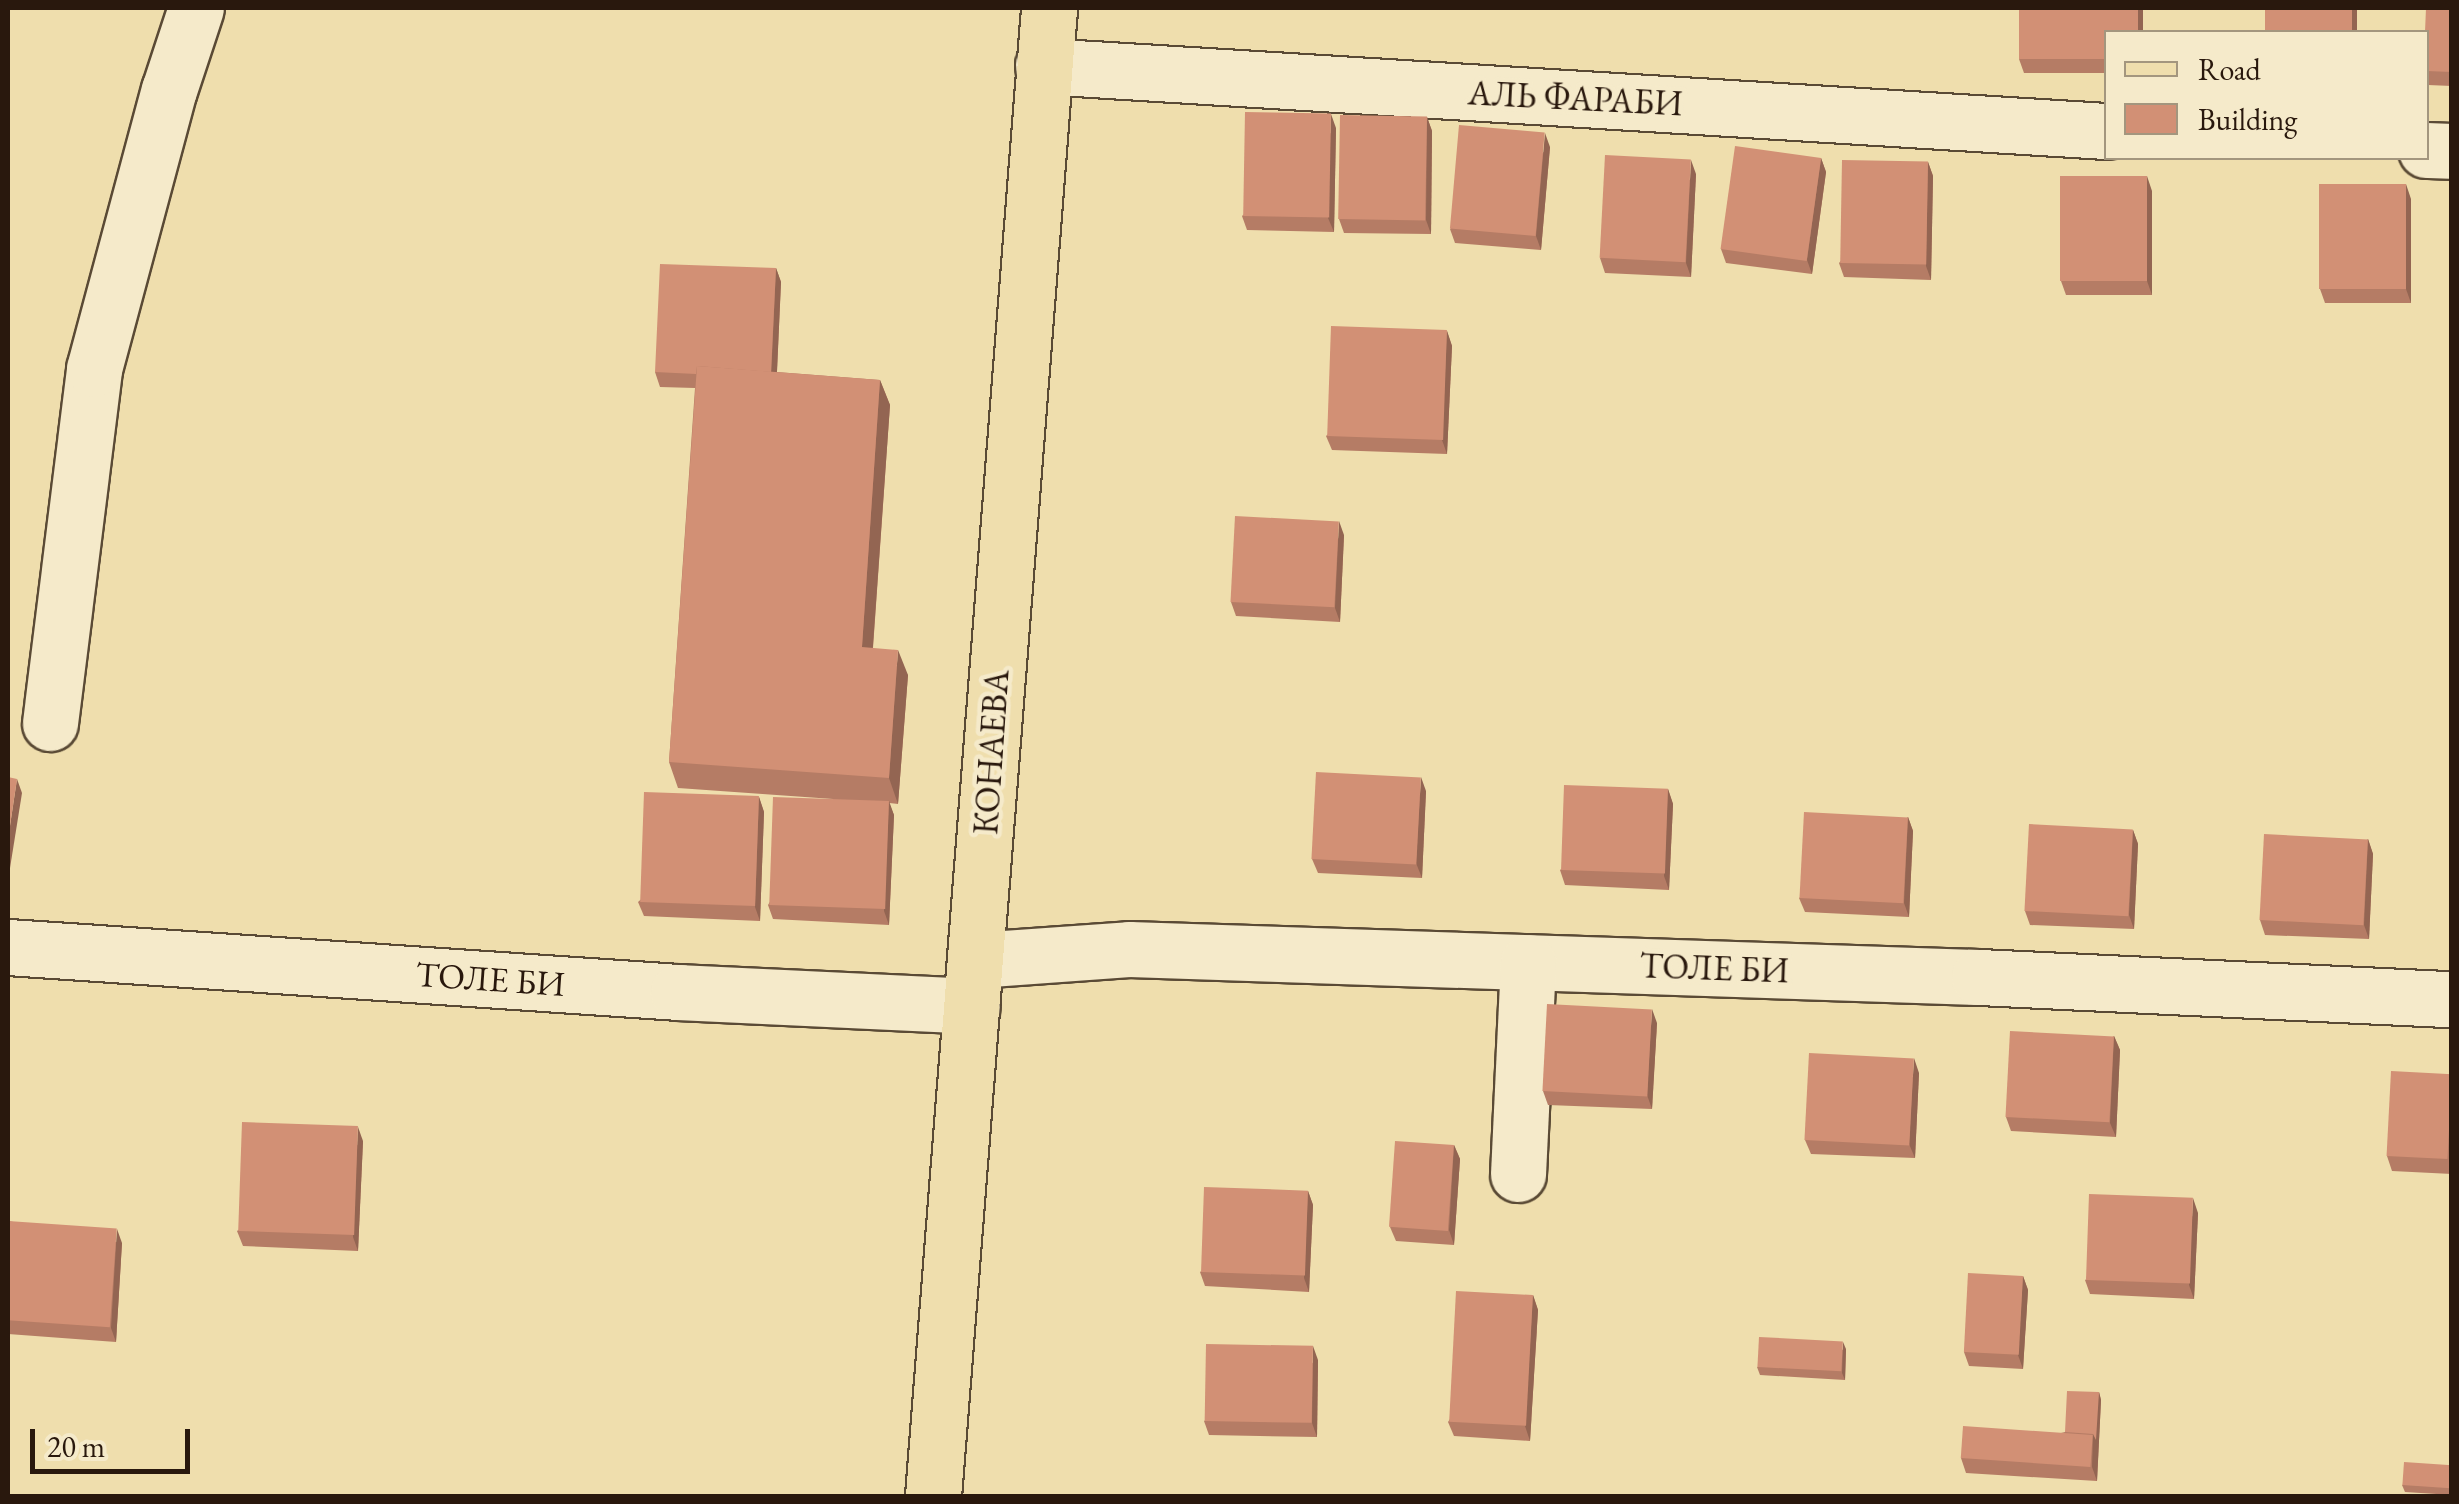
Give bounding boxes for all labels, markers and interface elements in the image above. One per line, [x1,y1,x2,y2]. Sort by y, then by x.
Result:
legend [2104,30,2429,160]
text: Road [2198,50,2261,89]
street label: АЛЬ ФАРАБИ [1467,71,1683,125]
text: Building [2198,100,2297,139]
street label: КОНАЕВА [964,668,1018,836]
street label: ТОЛЕ БИ [1639,944,1789,992]
street label: ТОЛЕ БИ [414,953,566,1005]
scale bar [35,1409,195,1471]
text: 20 m [47,1427,105,1466]

